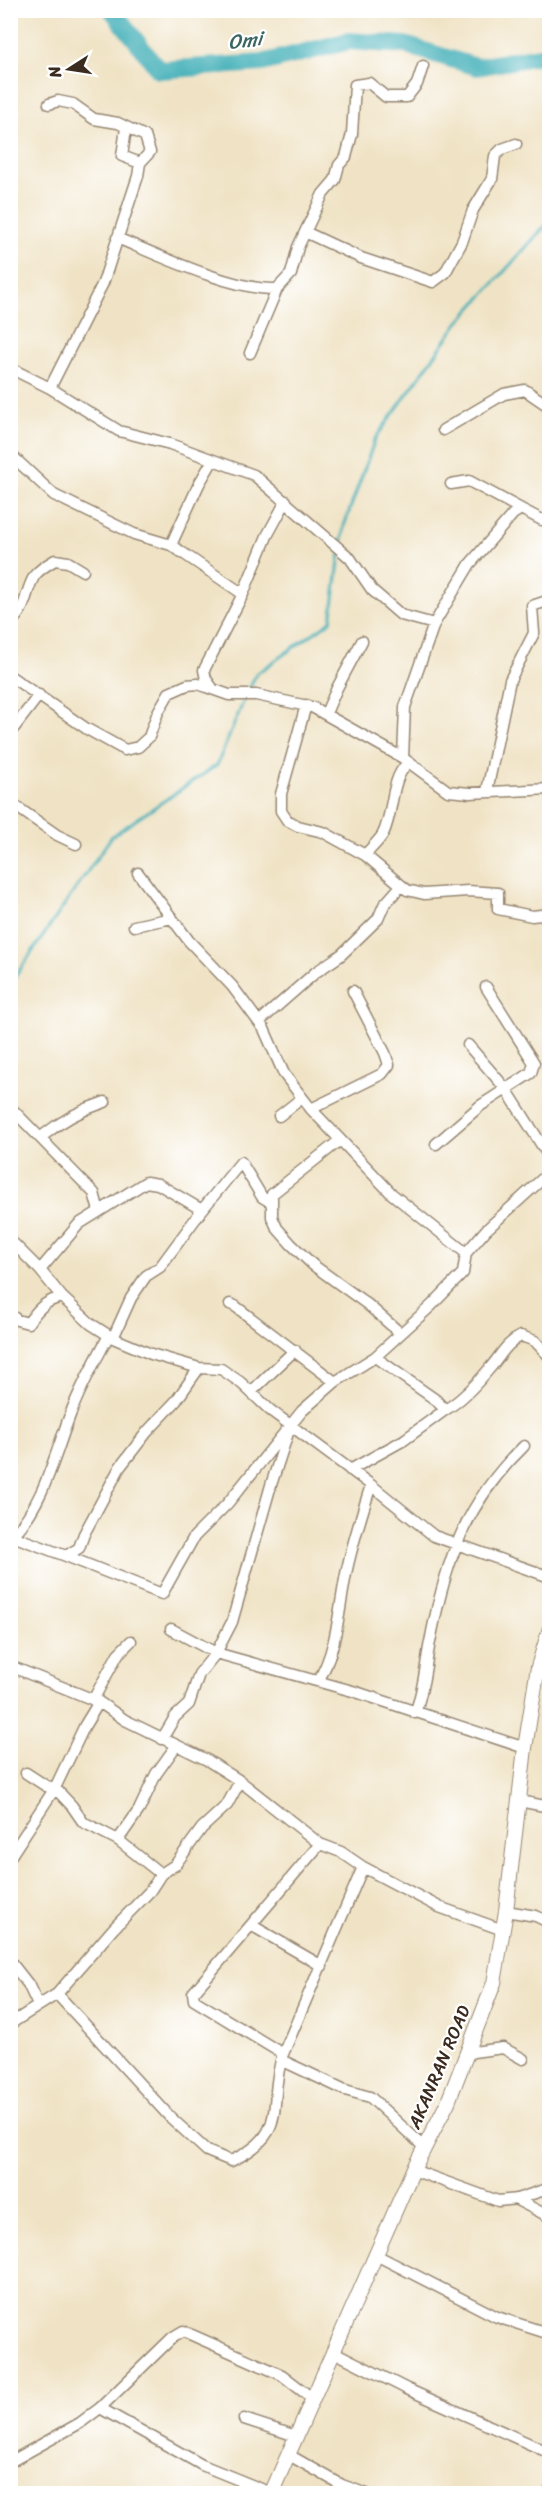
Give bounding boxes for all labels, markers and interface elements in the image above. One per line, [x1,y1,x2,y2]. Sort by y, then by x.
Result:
water label: Omi [226,21,268,60]
north arrow [39,39,99,99]
text: N [39,63,70,81]
street label: AKANRAN ROAD [398,2000,480,2135]

